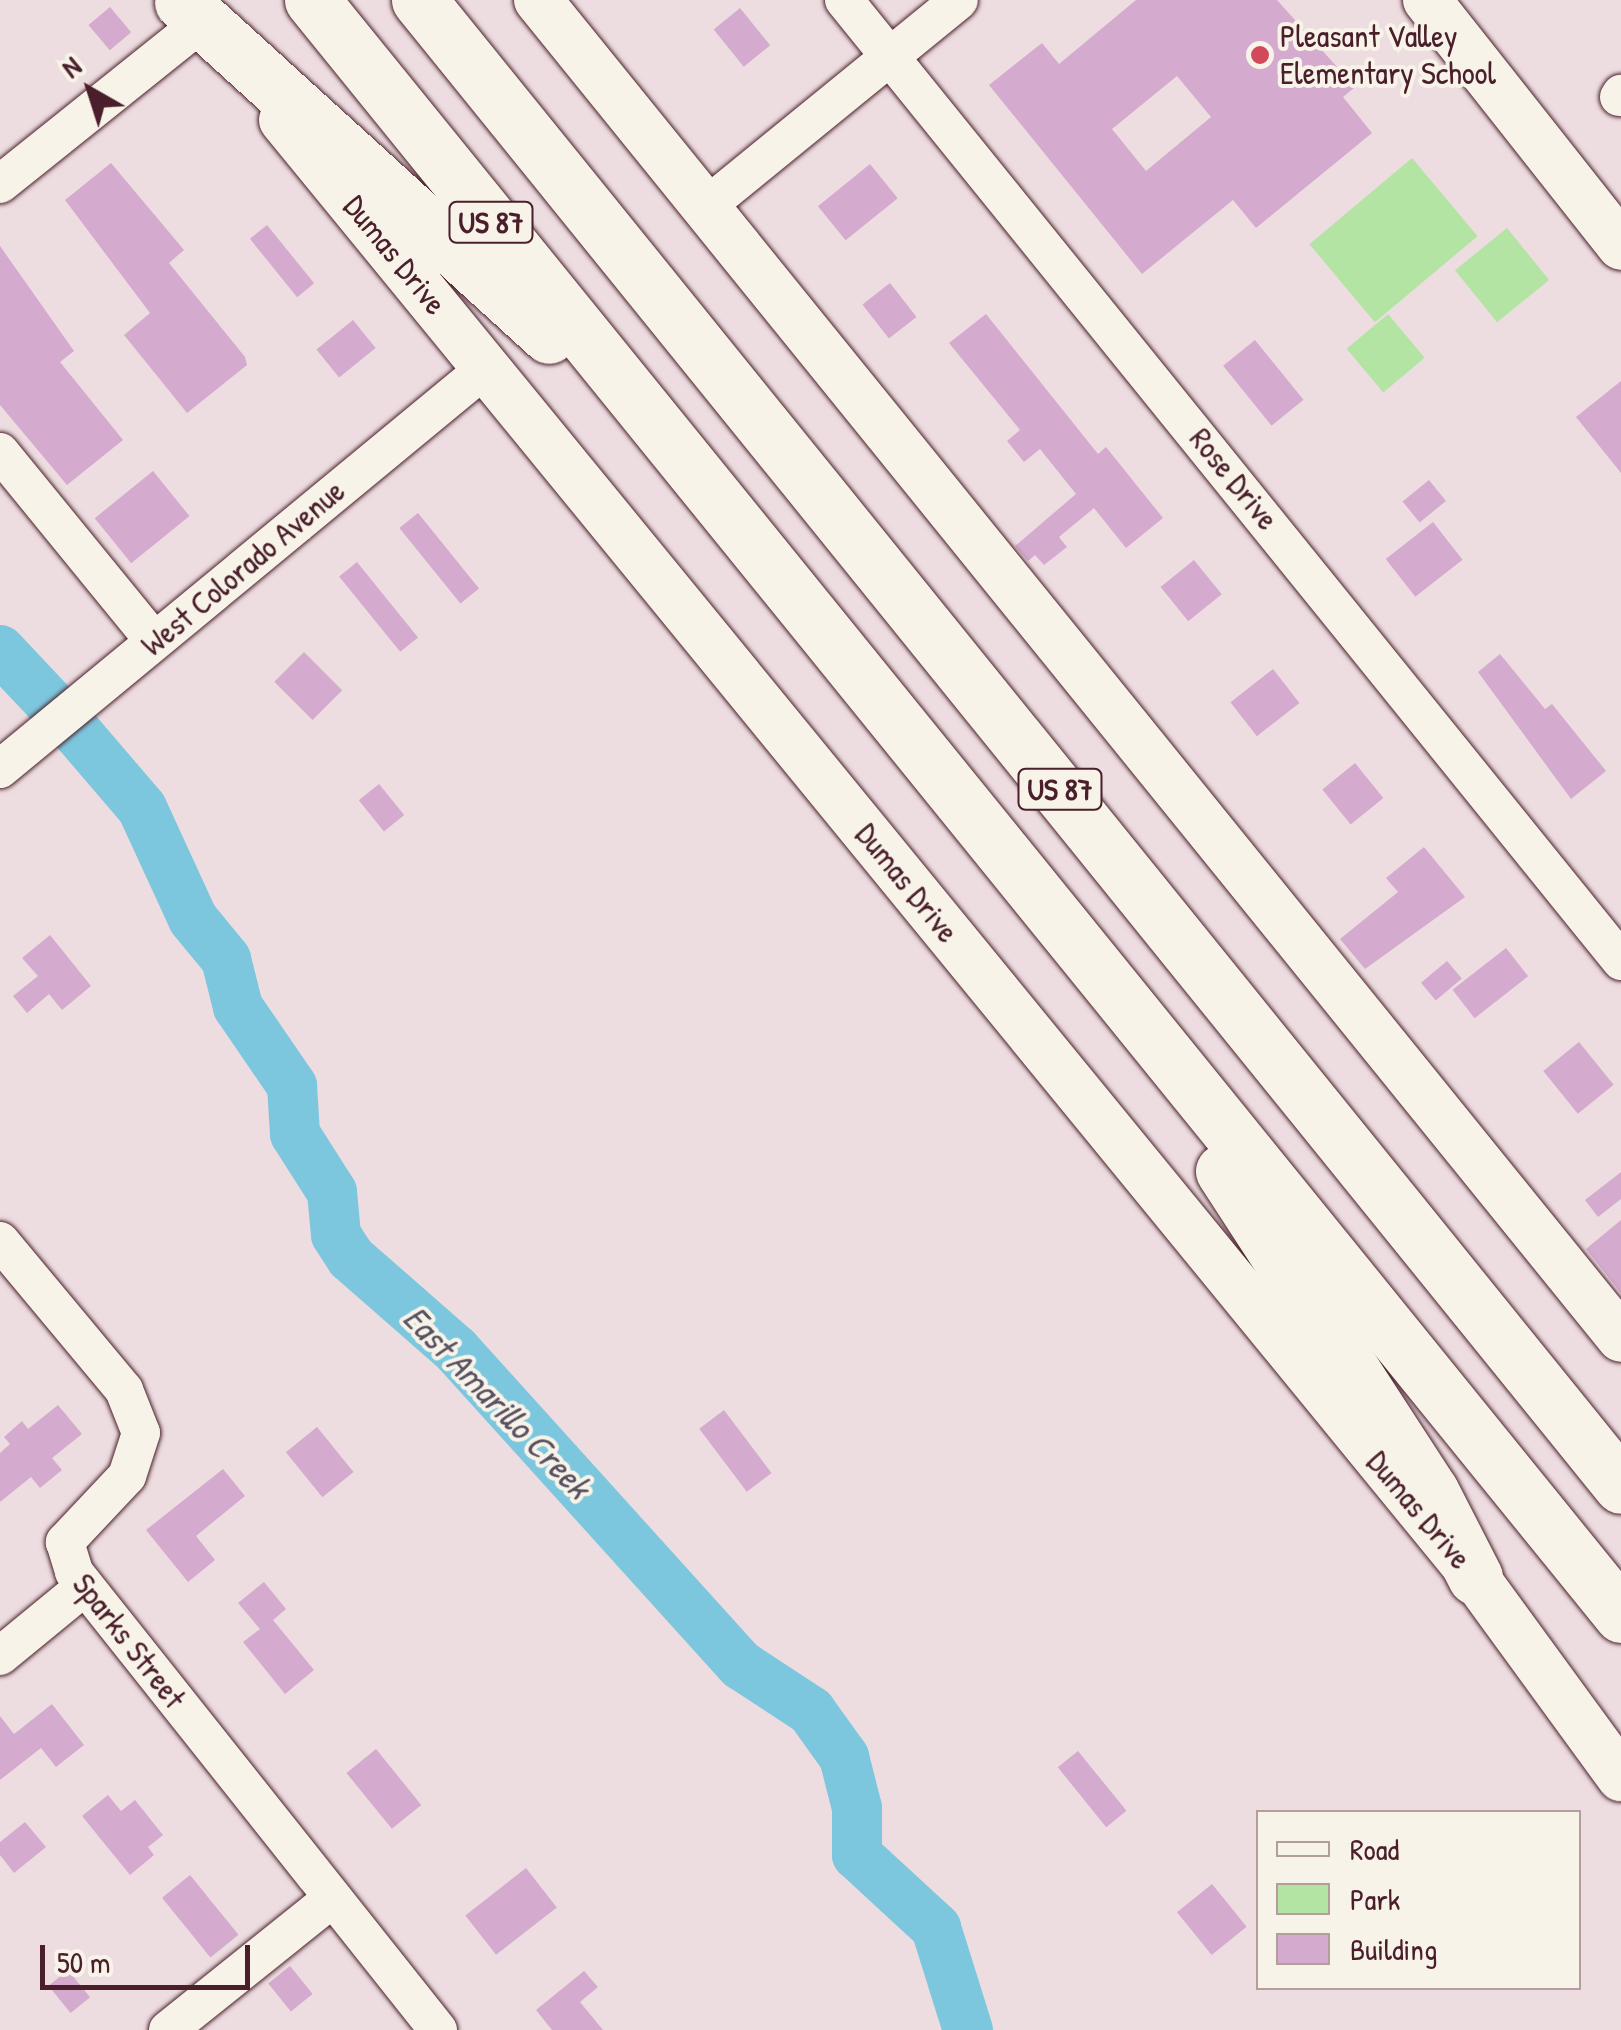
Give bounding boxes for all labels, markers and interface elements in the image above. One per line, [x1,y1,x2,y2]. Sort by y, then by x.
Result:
place label: Pleasant Valley Elementary School [1280,18,1496,93]
north arrow [40,40,140,140]
marker: Pleasant Valley Elementary School [1249,44,1271,66]
text: N [53,47,89,86]
street label: Dumas Drive [335,188,455,322]
road number: US 87 [446,197,536,247]
street label: Rose Drive [1181,420,1287,538]
street label: West Colorado Avenue [133,472,353,664]
road number: US 87 [1015,764,1105,814]
street label: Dumas Drive [847,816,967,950]
water label: East Amarillo Creek [395,1297,599,1507]
street label: Dumas Drive [1359,1443,1479,1577]
street label: Sparks Street [64,1566,194,1716]
legend [1256,1810,1581,1990]
text: Road [1350,1829,1399,1869]
text: Park [1350,1879,1400,1919]
scale bar [45,1925,255,1987]
text: Building [1350,1929,1437,1969]
text: 50 m [57,1942,110,1982]

